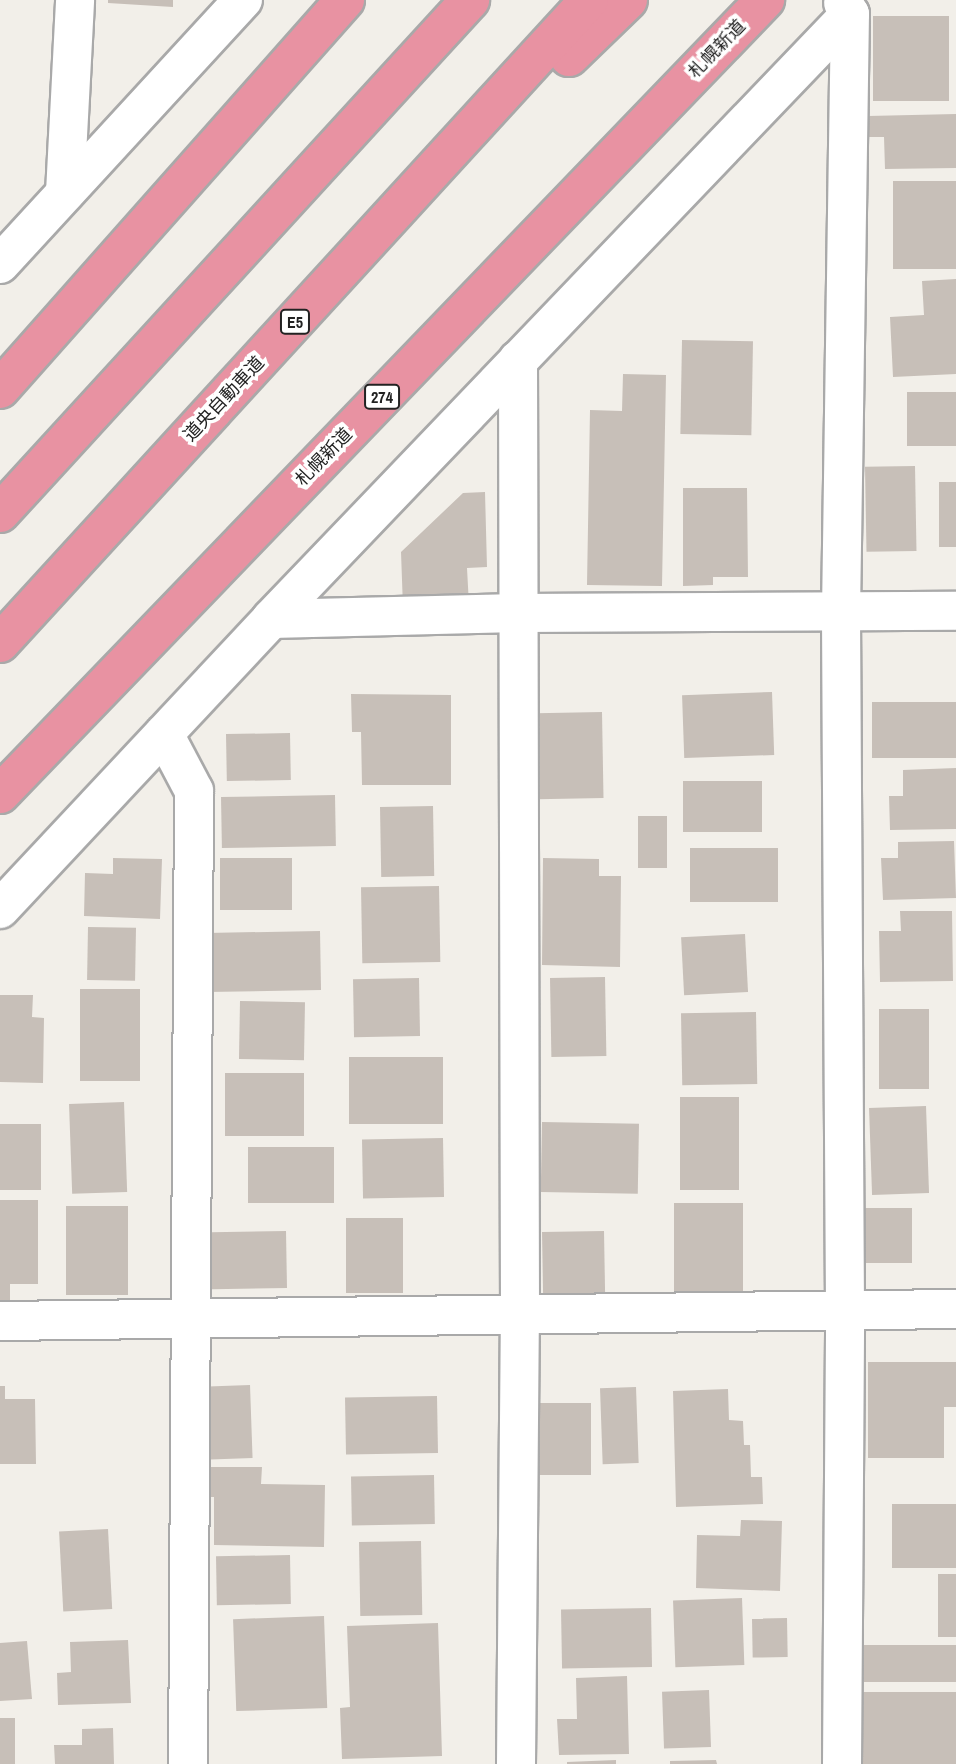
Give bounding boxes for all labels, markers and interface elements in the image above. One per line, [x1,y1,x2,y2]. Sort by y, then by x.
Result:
street label: 札幌新道 [684,16,750,82]
road number: E5 [279,310,311,334]
street label: 道央自動車道 [179,352,269,446]
road number: 274 [363,384,401,410]
street label: 札幌新道 [291,424,357,490]

